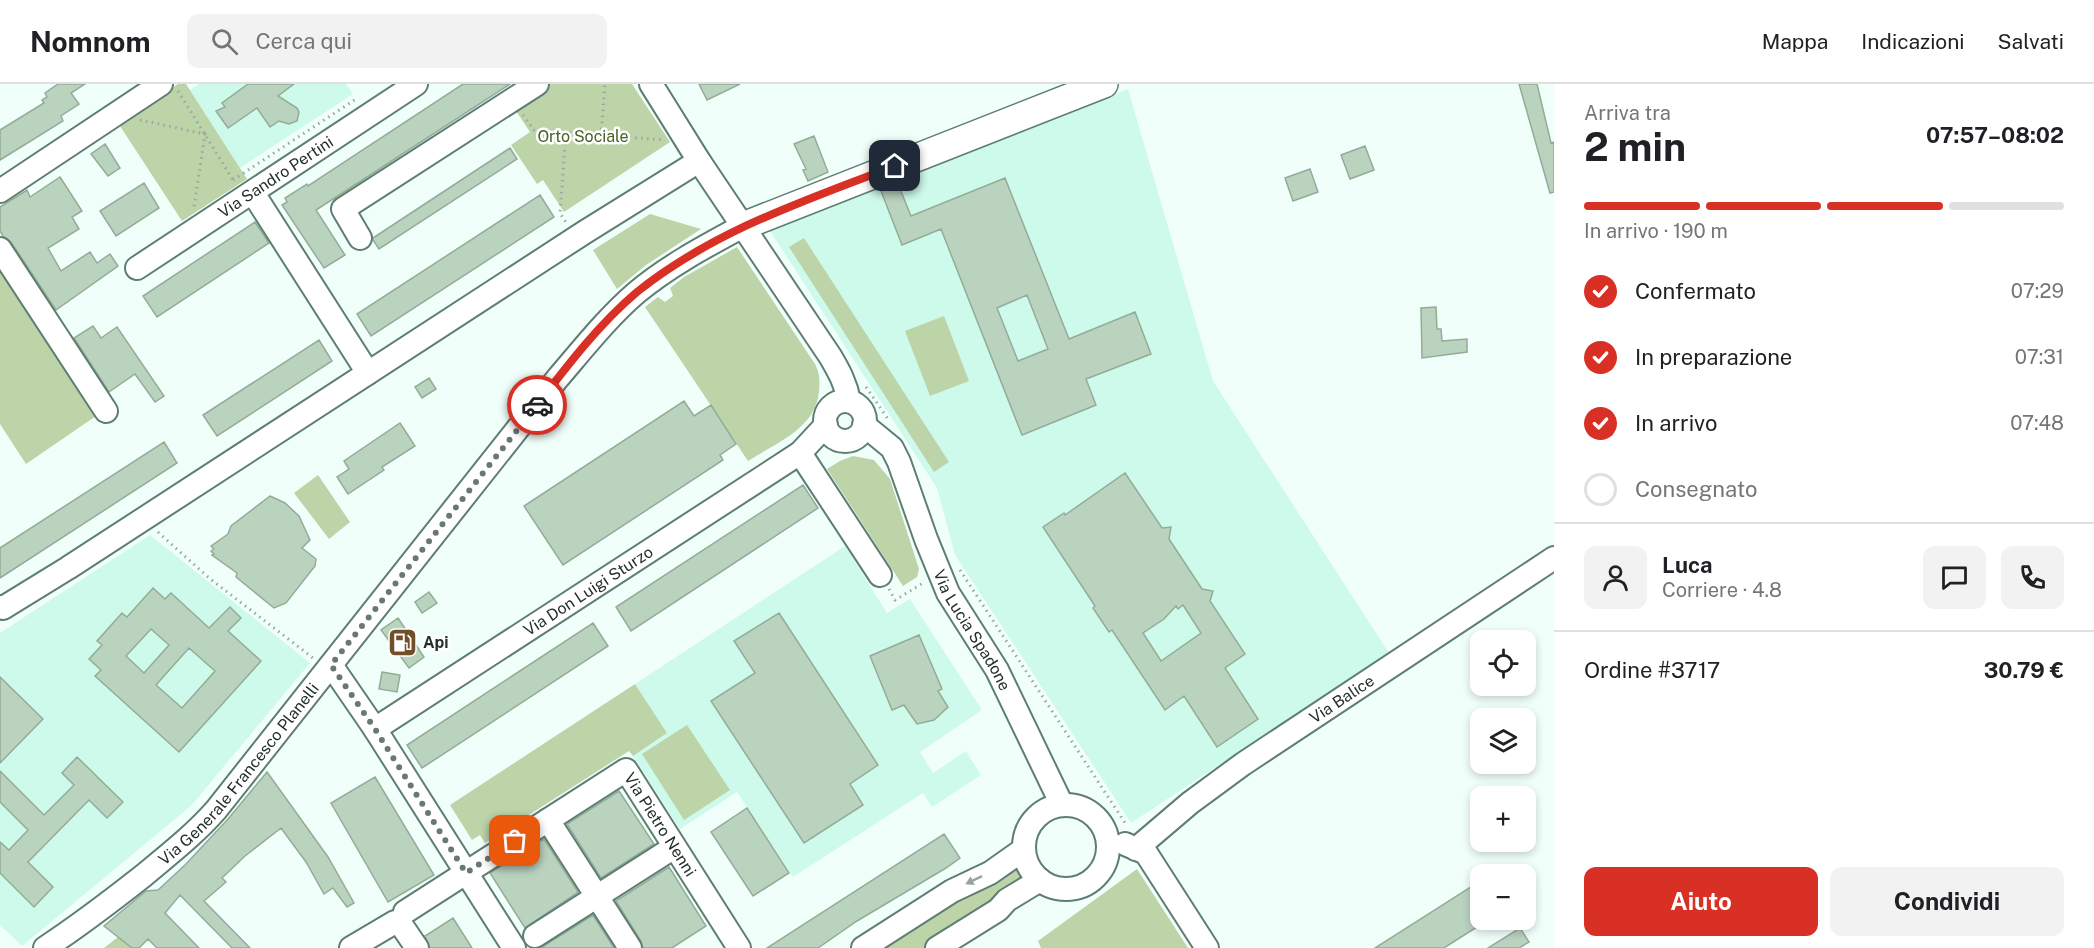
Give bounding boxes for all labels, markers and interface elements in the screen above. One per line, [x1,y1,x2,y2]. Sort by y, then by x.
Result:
search box [187,14,607,68]
text: Nomnom [30,25,151,58]
icon: search [208,25,241,58]
text: Cerca qui [256,28,352,54]
text: Mappa [1762,29,1828,54]
text: Indicazioni [1861,29,1965,54]
text: Salvati [1998,29,2064,54]
text: Arriva tra [1584,101,1671,125]
text: 07:57–08:02 [1926,122,2064,148]
text: 2 min [1584,124,1686,170]
park label: Orto Sociale [537,127,629,146]
street label: Via Sandro Pertini [215,132,337,221]
pin [869,140,920,191]
icon: home [878,149,911,182]
text: In arrivo · 190 m [1584,219,1728,243]
icon: check [1584,275,1617,308]
text: Confermato [1635,278,1756,304]
text: 07:29 [2011,279,2064,303]
icon: check [1584,341,1617,374]
text: In preparazione [1635,344,1792,370]
text: 07:31 [2015,345,2064,369]
courier [507,375,567,435]
icon: car [521,389,554,422]
icon: check [1584,407,1617,440]
text: In arrivo [1635,410,1717,436]
text: 07:48 [2010,411,2064,435]
text: Consegnato [1635,476,1757,502]
street label: Via Don Luigi Sturzo [520,542,656,640]
button: person [1584,546,1647,609]
button: chat [1923,546,1986,609]
button: phone [2001,546,2064,609]
text: Luca [1662,552,1712,578]
street label: Via Lucia Spadone [930,567,1015,694]
text: Corriere · 4.8 [1662,578,1782,602]
fuel station icon: Api [386,626,418,658]
map controls [1470,630,1536,930]
button: locate [1470,630,1536,696]
place label: Api [423,633,449,652]
text: Ordine #3717 [1584,657,1720,683]
text: 30.79 € [1984,657,2064,683]
street label: Via Balice [1306,670,1378,727]
street label: Via Generale Francesco Planelli [154,679,322,869]
button: layers [1470,708,1536,774]
street label: Via Pietro Nenni [621,769,700,880]
button: + [1470,786,1536,852]
pin [489,815,540,866]
icon: bag [498,824,531,857]
button: − [1470,864,1536,930]
button: Aiuto [1584,867,1818,936]
button: Condividi [1830,867,2064,936]
one-way arrow [966,876,983,885]

